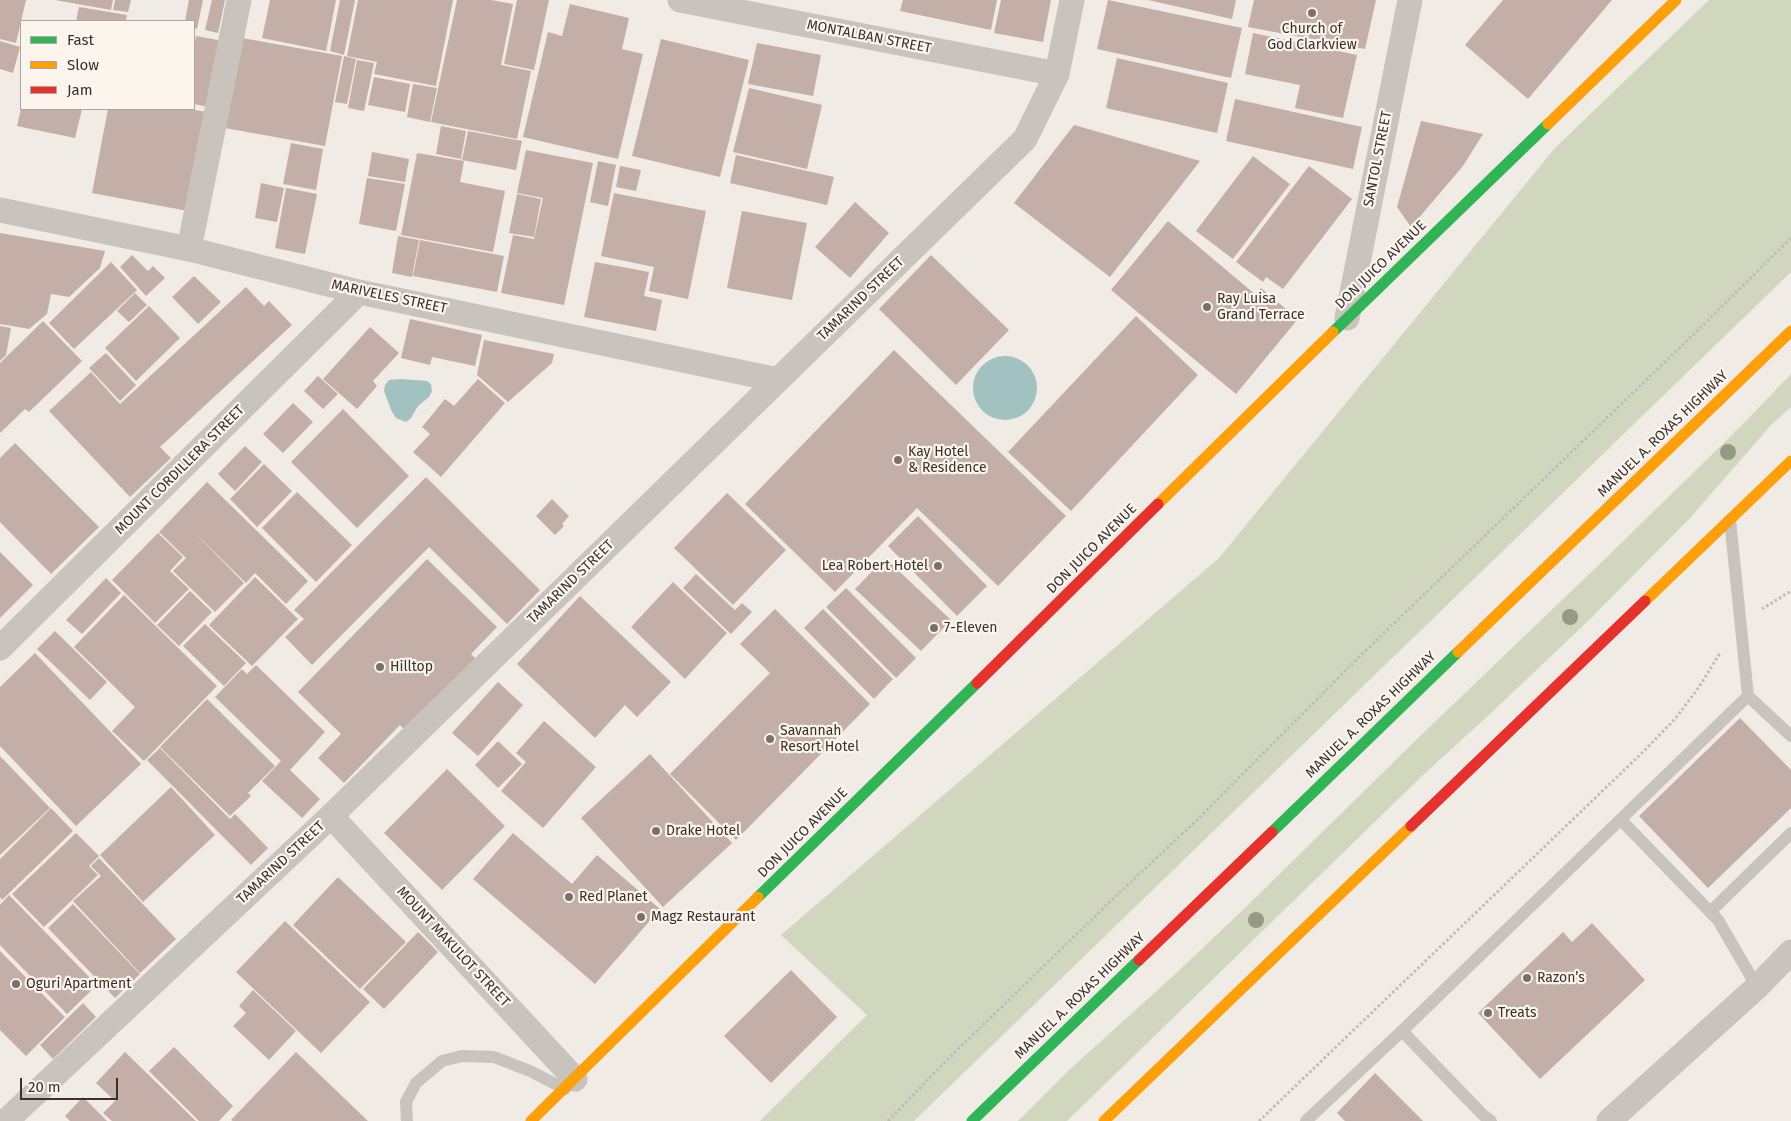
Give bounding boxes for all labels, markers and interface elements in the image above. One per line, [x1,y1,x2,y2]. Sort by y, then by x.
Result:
marker: Church of God Clarkview [1306,7,1318,19]
street label: MONTALBAN STREET [805,17,933,57]
legend [20,20,195,110]
place label: Church of God Clarkview [1267,21,1357,54]
text: Fast [67,31,94,49]
text: Slow [67,56,99,74]
text: Jam [67,81,93,99]
street label: SANTOL STREET [1360,110,1396,208]
street label: DON JUICO AVENUE [1332,217,1430,313]
street label: TAMARIND STREET [814,253,908,345]
street label: MARIVELES STREET [330,277,448,317]
place label: Ray Luisa Grand Terrace [1217,291,1305,324]
marker: Ray Luisa Grand Terrace [1201,301,1213,313]
street label: MANUEL A. ROXAS HIGHWAY [1594,367,1732,501]
street label: MOUNT CORDILLERA STREET [112,402,248,538]
place label: Kay Hotel & Residence [908,444,987,477]
marker: Kay Hotel & Residence [892,454,904,466]
street label: DON JUICO AVENUE [1044,501,1140,597]
street label: TAMARIND STREET [524,536,618,628]
place label: Lea Robert Hotel [822,558,928,574]
marker: Lea Robert Hotel [932,560,944,572]
place label: 7-Eleven [944,620,998,636]
marker: 7-Eleven [928,622,940,634]
street label: MANUEL A. ROXAS HIGHWAY [1302,648,1440,782]
place label: Hilltop [390,659,433,675]
marker: Hilltop [374,661,386,673]
place label: Savannah Resort Hotel [780,723,859,756]
marker: Savannah Resort Hotel [764,733,776,745]
street label: DON JUICO AVENUE [755,785,851,881]
street label: TAMARIND STREET [234,818,328,908]
place label: Drake Hotel [666,823,740,839]
marker: Drake Hotel [650,825,662,837]
street label: MOUNT MAKULOT STREET [393,883,513,1011]
place label: Red Planet [579,889,648,905]
marker: Red Planet [563,891,575,903]
place label: Magz Restaurant [651,909,755,925]
marker: Magz Restaurant [635,911,647,923]
street label: MANUEL A. ROXAS HIGHWAY [1011,929,1149,1063]
place label: Razon’s [1537,970,1585,986]
marker: Razon’s [1521,972,1533,984]
place label: Oguri Apartment [26,976,131,992]
marker: Oguri Apartment [10,978,22,990]
place label: Treats [1498,1005,1536,1021]
marker: Treats [1482,1007,1494,1019]
scale bar [22,1068,120,1100]
text: 20 m [28,1078,61,1096]

